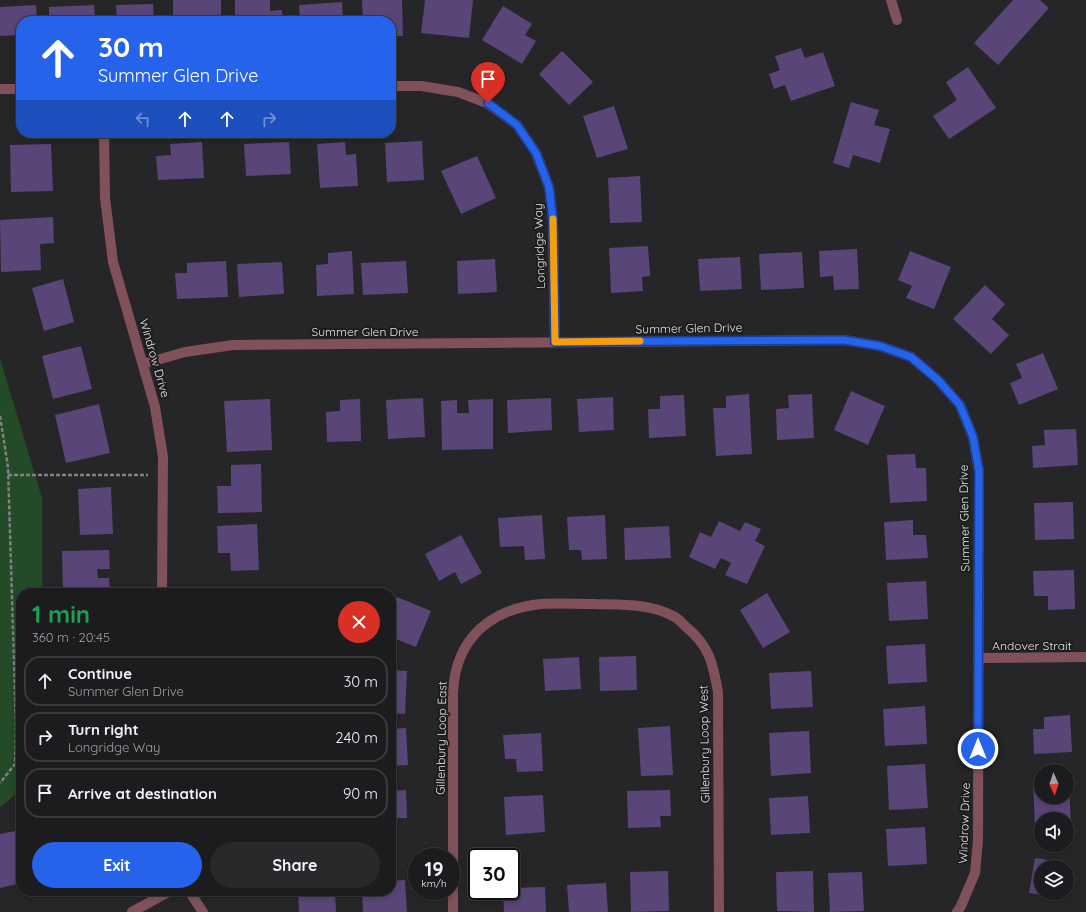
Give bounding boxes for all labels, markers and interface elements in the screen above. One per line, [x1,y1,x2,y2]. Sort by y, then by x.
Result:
text: 30 m [98,29,164,64]
icon: ahead [32,32,84,84]
pin [471,62,505,103]
text: Summer Glen Drive [98,64,259,87]
icon: arrive [477,68,499,90]
icon: left [132,108,154,130]
icon: ahead [174,108,196,130]
icon: ahead [216,108,238,130]
icon: right [258,108,280,130]
street label: Longridge Way [530,203,548,289]
street label: Windrow Drive [137,317,173,399]
street label: Summer Glen Drive [635,320,743,336]
street label: Summer Glen Drive [312,324,419,339]
street label: Summer Glen Drive [956,464,972,572]
text: 1 min [32,599,90,629]
button: close [338,601,380,643]
text: 360 m · 20:45 [32,629,110,645]
street label: Andover Strait [992,638,1072,653]
text: Continue [68,664,132,683]
icon: ahead [34,670,56,692]
text: 30 m [343,672,378,691]
street label: Gillenbury Loop East [433,681,449,795]
text: Summer Glen Drive [68,683,184,699]
street label: Gillenbury Loop West [695,685,713,803]
text: Turn right [68,720,139,739]
icon: right [34,726,56,748]
text: 240 m [335,728,378,747]
position arrow [957,728,999,770]
text: Longridge Way [68,739,161,755]
north arrow [1034,764,1074,804]
map controls [1034,764,1074,900]
icon: arrive [34,782,56,804]
street label: Windrow Drive [955,782,973,864]
text: Arrive at destination [68,784,217,803]
text: 90 m [343,784,378,803]
button: sound [1034,812,1074,852]
button: Exit [32,842,202,888]
button: Share [210,842,380,888]
speed limit sign: 30 [468,848,520,900]
text: 19 [424,856,444,881]
button: layers [1034,860,1074,900]
text: km/h [421,877,447,890]

